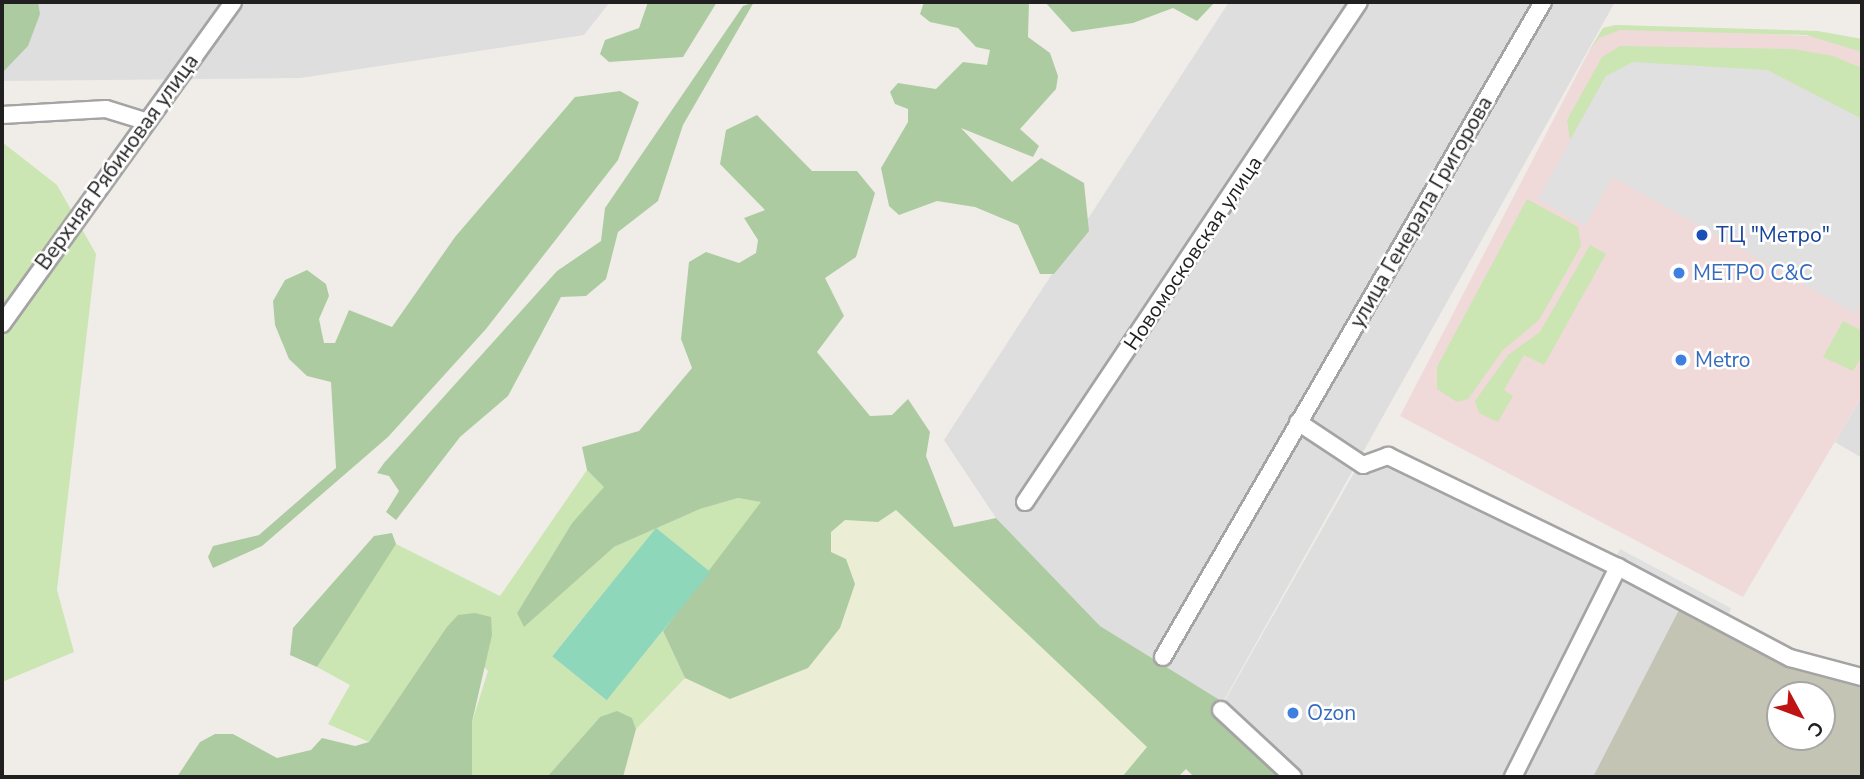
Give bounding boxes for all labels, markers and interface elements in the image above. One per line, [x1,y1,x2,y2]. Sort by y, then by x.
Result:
street label: Верхняя Рябиновая улица [30,49,204,275]
street label: улица Генерала Григорова [1344,92,1498,332]
street label: Новомосковская улица [1119,151,1267,355]
place label: ТЦ "Метро" [1716,222,1830,248]
marker: ТЦ "Метро" [1694,227,1710,243]
place label: МЕТРО С&С [1693,260,1813,286]
marker: МЕТРО С&С [1671,265,1687,281]
place label: Metro [1695,347,1751,373]
marker: Metro [1673,352,1689,368]
north arrow [1766,681,1836,751]
place label: Ozon [1307,700,1356,726]
marker: Ozon [1285,705,1301,721]
text: С [1801,715,1829,742]

